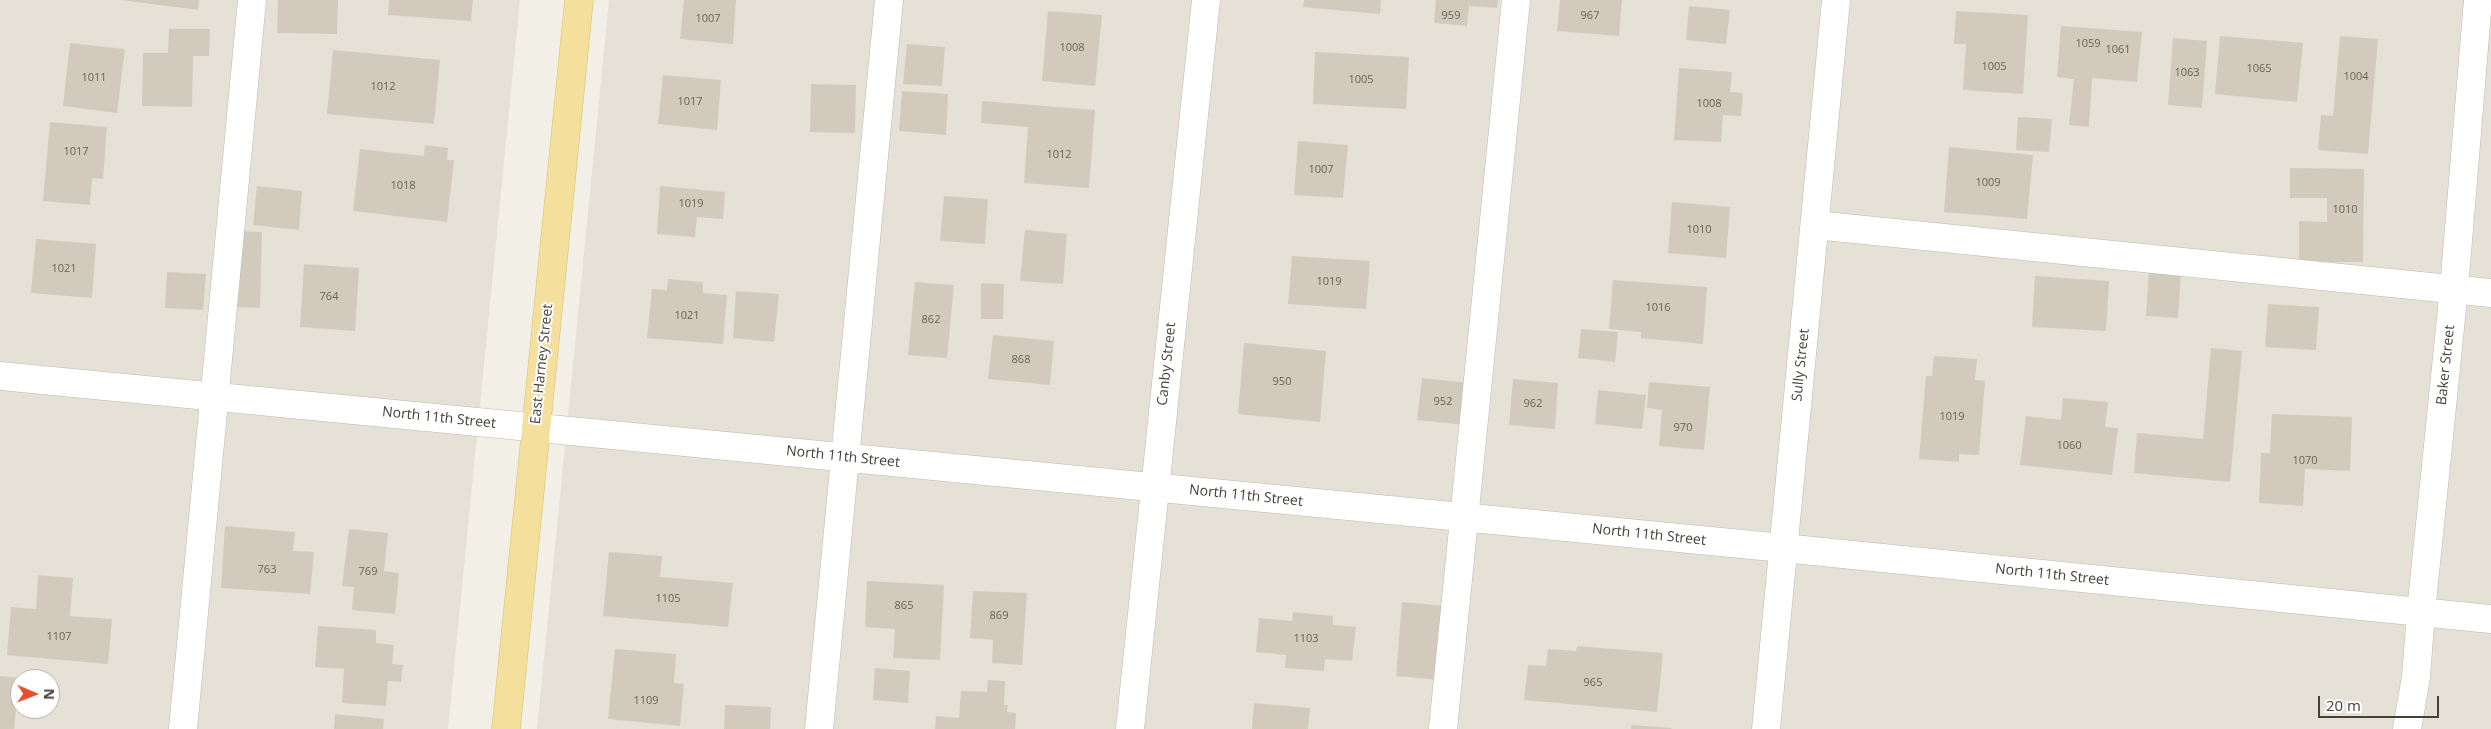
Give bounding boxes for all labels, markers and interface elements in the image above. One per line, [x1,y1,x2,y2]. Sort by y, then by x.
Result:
house number: 959 [1442,9,1460,23]
house number: 967 [1581,9,1599,23]
house number: 1007 [695,12,721,26]
house number: 1059 [2075,37,2101,51]
house number: 1008 [1059,41,1085,55]
house number: 1061 [2105,43,2131,57]
house number: 1005 [1981,60,2007,74]
house number: 1065 [2246,62,2272,76]
house number: 1063 [2174,66,2200,80]
house number: 1004 [2343,70,2369,84]
house number: 1011 [81,71,107,85]
house number: 1005 [1348,73,1374,87]
house number: 1012 [370,80,396,94]
house number: 1017 [677,95,703,109]
house number: 1008 [1696,97,1722,111]
house number: 1017 [63,145,89,159]
house number: 1012 [1046,148,1072,162]
house number: 1007 [1308,163,1334,177]
house number: 1009 [1975,176,2001,190]
house number: 1018 [390,179,416,193]
house number: 1019 [678,197,704,211]
house number: 1010 [2332,203,2358,217]
house number: 1010 [1686,223,1712,237]
house number: 1021 [51,262,77,276]
house number: 1019 [1316,275,1342,289]
house number: 764 [320,290,338,304]
house number: 1016 [1645,301,1671,315]
street label: East Harney Street [527,303,557,425]
house number: 1021 [674,309,700,323]
house number: 862 [922,313,940,327]
street label: Canby Street [1154,322,1180,406]
street label: Baker Street [2433,324,2459,406]
street label: Sully Street [1789,328,1813,402]
house number: 868 [1012,353,1030,367]
house number: 950 [1273,375,1291,389]
house number: 952 [1434,395,1452,409]
house number: 962 [1524,397,1542,411]
street label: North 11th Street [381,404,497,432]
house number: 1019 [1939,410,1965,424]
house number: 970 [1674,421,1692,435]
house number: 1060 [2056,439,2082,453]
street label: North 11th Street [785,443,901,471]
house number: 1070 [2292,454,2318,468]
street label: North 11th Street [1188,482,1304,510]
street label: North 11th Street [1591,521,1707,549]
street label: North 11th Street [1994,561,2110,589]
house number: 763 [258,563,276,577]
house number: 769 [359,565,377,579]
house number: 1105 [655,592,681,606]
house number: 865 [895,599,913,613]
house number: 869 [990,609,1008,623]
house number: 1107 [46,630,72,644]
house number: 1103 [1293,632,1319,646]
north arrow [10,669,60,719]
house number: 965 [1584,676,1602,690]
scale bar [2321,686,2442,718]
text: N [40,688,59,700]
house number: 1109 [633,694,659,708]
text: 20 m [2326,695,2361,715]

